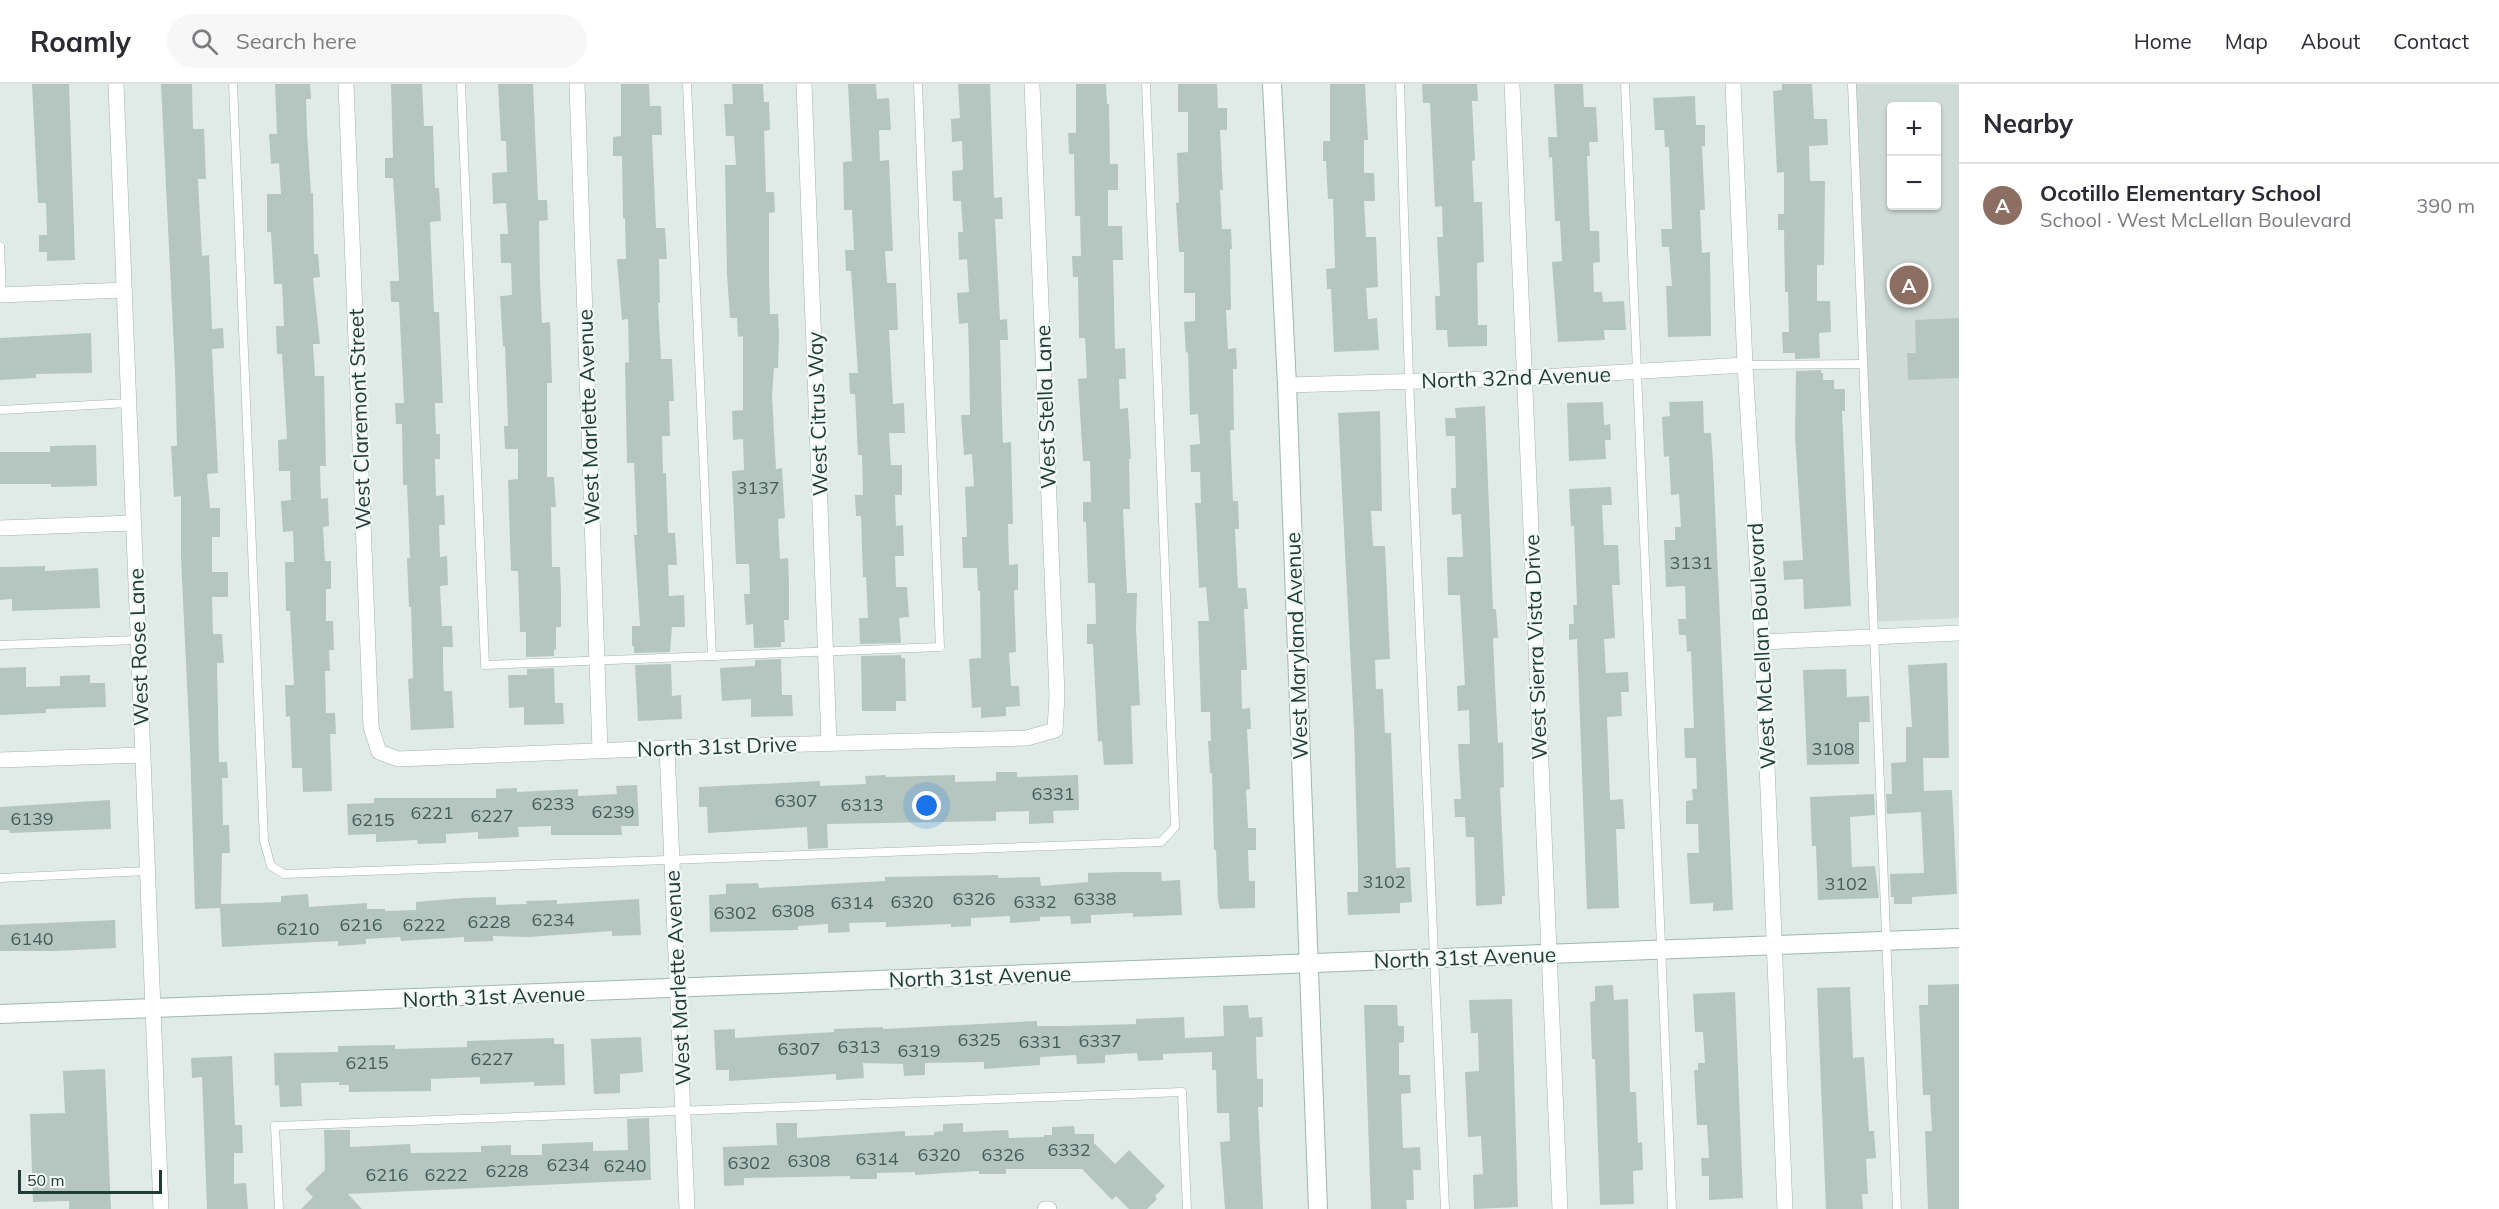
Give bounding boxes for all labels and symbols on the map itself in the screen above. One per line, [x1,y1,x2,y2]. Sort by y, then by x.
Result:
pin: A [1890,262,1928,308]
street label: West Claremont Street [342,308,376,530]
street label: West Marlette Avenue [571,309,605,525]
street label: West Stella Lane [1029,324,1061,490]
street label: West Citrus Way [801,331,833,497]
street label: North 32nd Avenue [1421,361,1611,393]
house number: 3137 [736,476,780,499]
street label: West McLellan Boulevard [1742,522,1780,770]
street label: West Maryland Avenue [1279,532,1313,760]
street label: West Sierra Vista Drive [1518,534,1552,760]
house number: 3131 [1669,551,1713,574]
street label: West Rose Lane [122,568,154,726]
street label: North 31st Drive [637,730,797,762]
house number: 3108 [1811,737,1855,760]
house number: 6331 [1031,782,1075,805]
house number: 6307 [774,789,818,812]
your location [912,791,941,820]
house number: 6233 [531,792,575,815]
house number: 6313 [840,793,884,816]
house number: 6239 [591,800,635,823]
house number: 6221 [410,801,454,824]
house number: 6227 [470,804,514,827]
house number: 6139 [10,807,54,830]
house number: 6215 [351,808,395,831]
street label: West Marlette Avenue [658,870,696,1086]
house number: 3102 [1362,870,1406,893]
house number: 3102 [1824,872,1868,895]
house number: 6326 [952,887,996,910]
house number: 6338 [1073,887,1117,910]
house number: 6320 [890,890,934,913]
house number: 6332 [1013,890,1057,913]
house number: 6314 [830,891,874,914]
house number: 6308 [771,899,815,922]
house number: 6302 [713,901,757,924]
house number: 6234 [531,908,575,931]
house number: 6228 [467,910,511,933]
house number: 6216 [339,913,383,936]
house number: 6222 [402,913,446,936]
house number: 6210 [276,917,320,940]
house number: 6140 [10,927,54,950]
street label: North 31st Avenue [1373,941,1557,973]
street label: North 31st Avenue [888,960,1072,992]
street label: North 31st Avenue [402,980,586,1012]
house number: 6325 [957,1028,1001,1051]
house number: 6337 [1078,1029,1122,1052]
house number: 6331 [1018,1030,1062,1053]
house number: 6313 [837,1035,881,1058]
house number: 6307 [777,1037,821,1060]
house number: 6319 [897,1039,941,1062]
house number: 6227 [470,1047,514,1070]
house number: 6215 [345,1051,389,1074]
house number: 6332 [1047,1138,1091,1161]
house number: 6320 [917,1143,961,1166]
house number: 6326 [981,1143,1025,1166]
house number: 6314 [855,1147,899,1170]
house number: 6308 [787,1149,831,1172]
house number: 6302 [727,1151,771,1174]
house number: 6234 [546,1153,590,1176]
house number: 6240 [603,1154,647,1177]
house number: 6228 [485,1159,529,1182]
house number: 6216 [365,1163,409,1186]
house number: 6222 [424,1163,468,1186]
scale bar [18,1167,162,1194]

